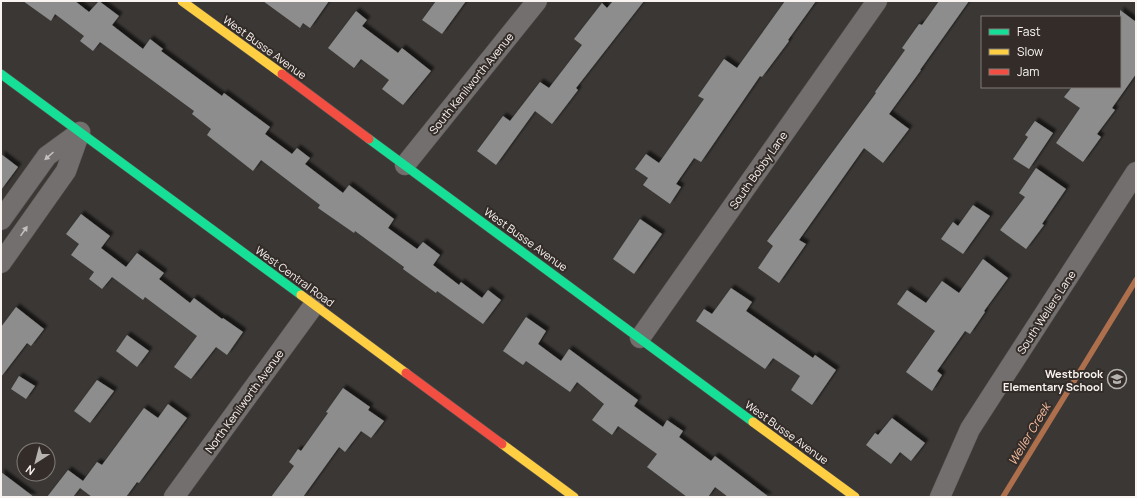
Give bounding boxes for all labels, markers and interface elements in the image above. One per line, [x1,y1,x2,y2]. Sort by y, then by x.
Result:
street label: West Busse Avenue [220,12,310,83]
legend [981,16,1121,88]
text: Fast [1017,23,1041,40]
street label: South Kenilworth Avenue [425,29,517,137]
text: Slow [1017,43,1043,60]
text: Jam [1017,63,1039,80]
street label: South Bobby Lane [726,128,791,212]
one-way arrow [44,151,54,161]
street label: West Busse Avenue [481,204,571,275]
one-way arrow [19,226,27,236]
street label: West Central Road [252,242,338,310]
street label: South Wellers Lane [1013,267,1079,357]
street label: North Kenilworth Avenue [201,346,287,456]
place label: Westbrook Elementary School [1003,366,1104,394]
school or university icon: Westbrook Elementary School [1106,368,1128,390]
street label: West Busse Avenue [742,397,832,468]
water label: Weller Creek [1004,398,1055,468]
north arrow [16,442,56,482]
text: N [22,462,37,479]

